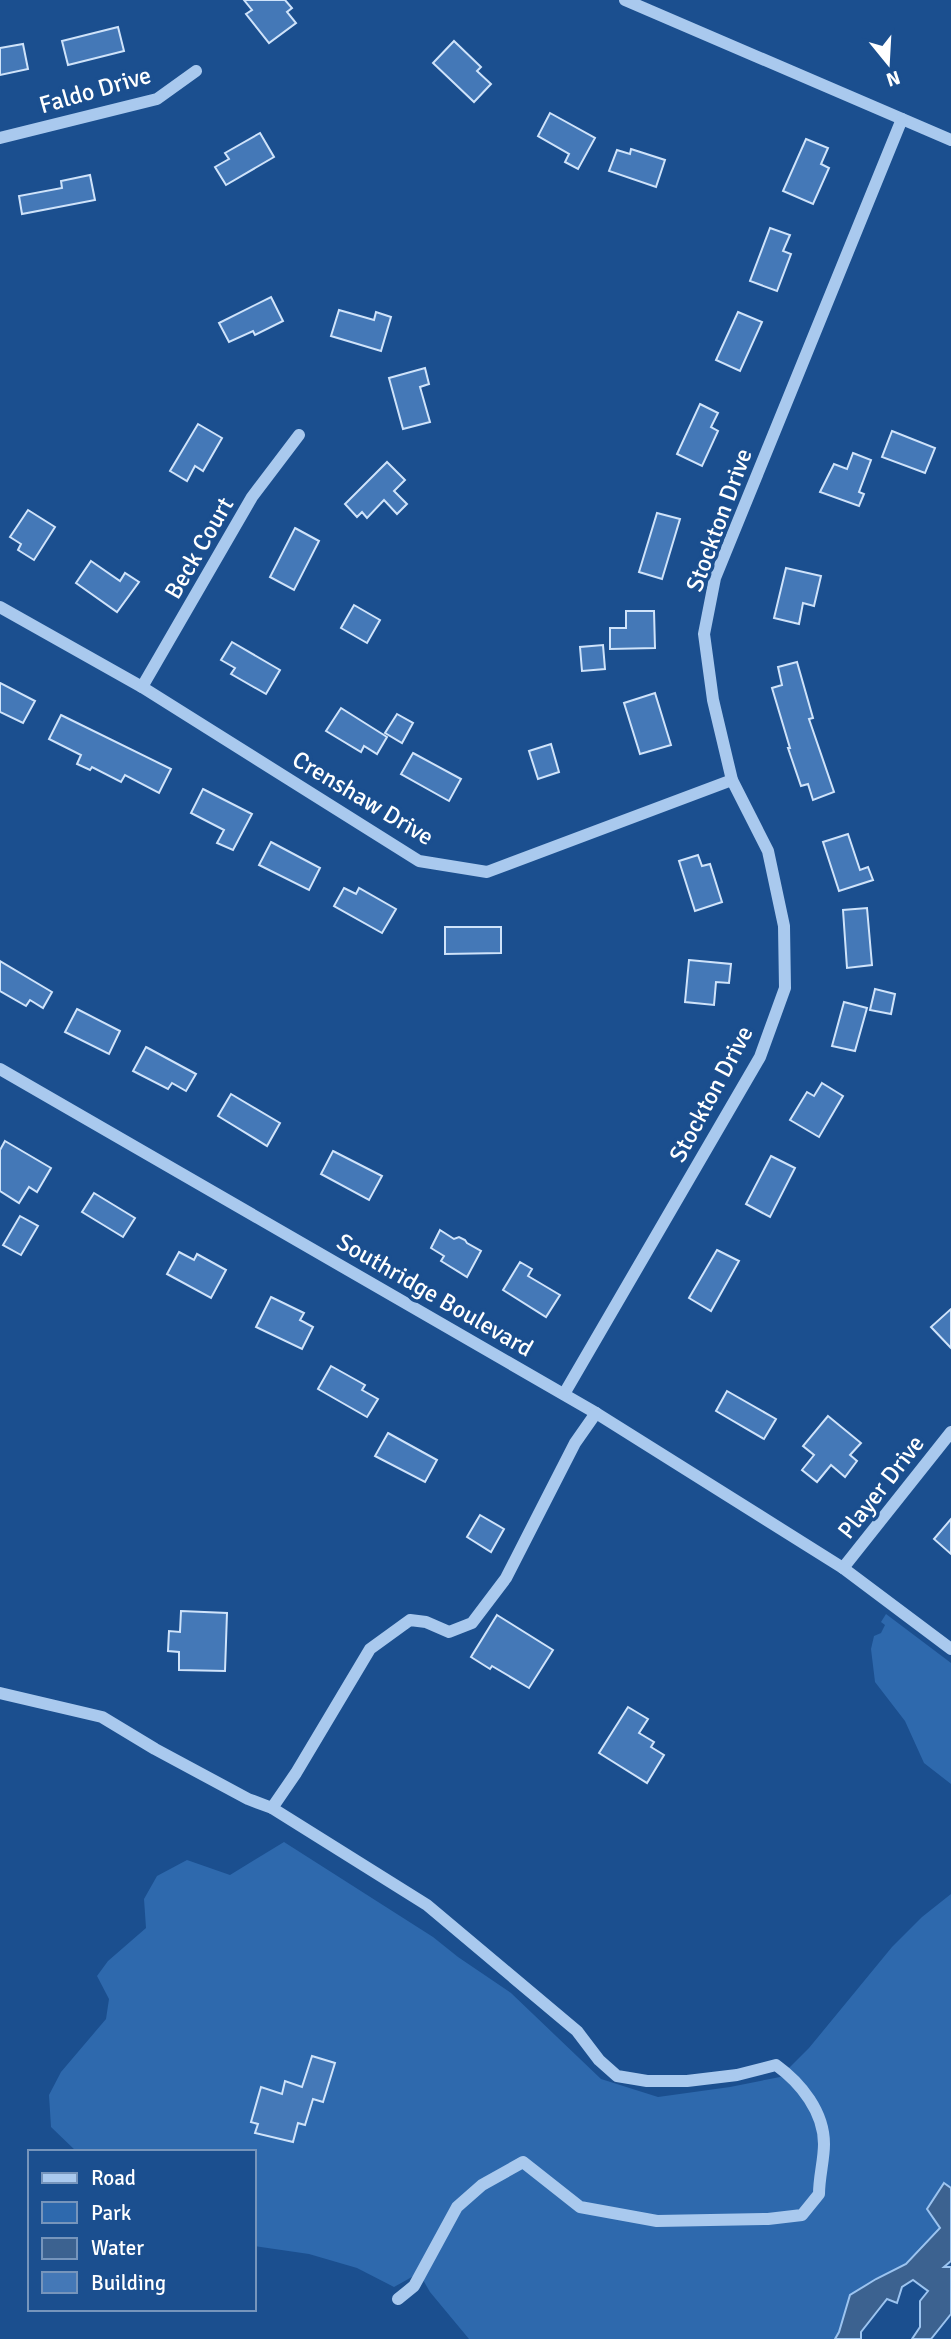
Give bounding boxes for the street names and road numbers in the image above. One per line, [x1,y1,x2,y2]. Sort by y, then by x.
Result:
street label: Faldo Drive [36,60,154,120]
street label: Stockton Drive [679,444,759,596]
street label: Beck Court [158,492,240,604]
street label: Crenshaw Drive [287,744,439,852]
street label: Stockton Drive [663,1021,759,1167]
street label: Southridge Boulevard [331,1227,539,1363]
street label: Player Drive [831,1429,931,1545]

